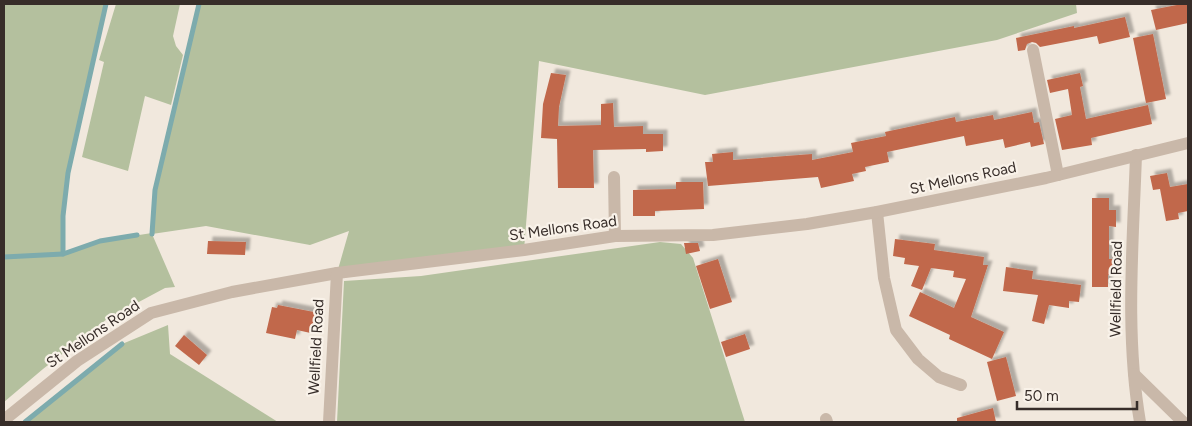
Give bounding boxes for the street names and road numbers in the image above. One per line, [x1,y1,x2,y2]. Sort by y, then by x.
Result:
street label: St Mellons Road [908,158,1018,198]
street label: St Mellons Road [508,212,618,244]
street label: Wellfield Road [1106,241,1126,337]
street label: St Mellons Road [43,296,143,372]
street label: Wellfield Road [304,299,328,395]

